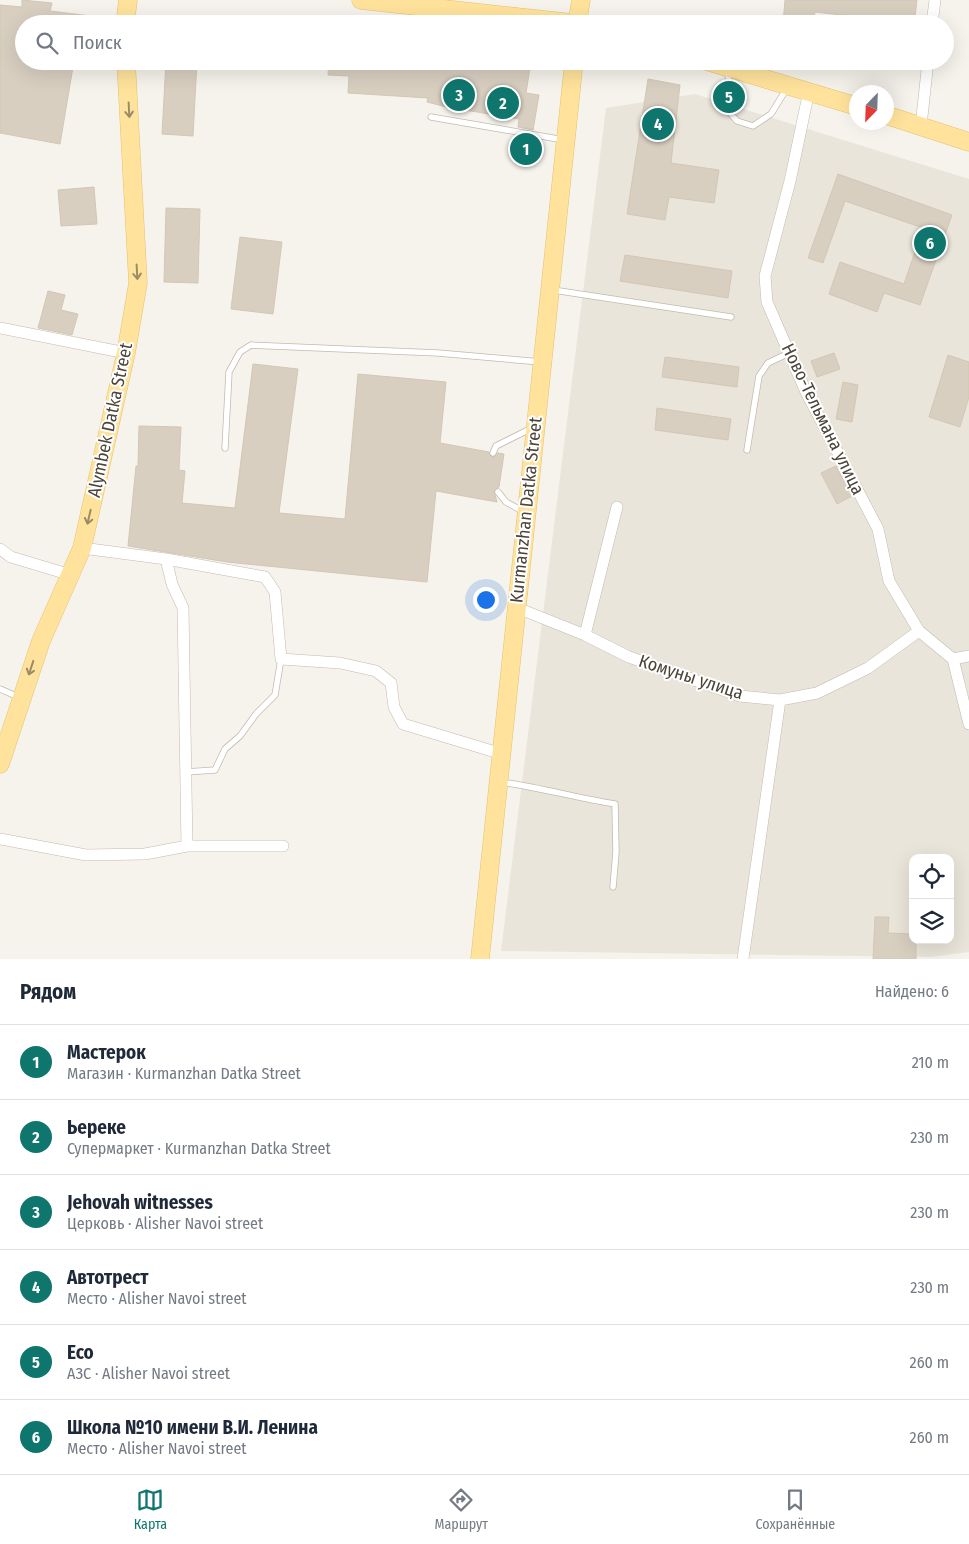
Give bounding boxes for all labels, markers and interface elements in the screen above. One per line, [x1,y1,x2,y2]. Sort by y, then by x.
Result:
search box [15,15,954,70]
icon: search [33,29,61,57]
text: Поиск [73,31,122,54]
pin: 3 [443,76,475,114]
pin: 5 [713,78,745,116]
pin: 2 [487,84,519,122]
north arrow [849,85,894,130]
one-way arrow [124,102,133,118]
pin: 4 [642,105,674,143]
pin: 1 [510,130,542,168]
pin: 6 [914,224,946,262]
one-way arrow [132,264,142,280]
street label: Ново-Тельмана улица [777,340,869,498]
street label: Alymbek Datka Street [83,341,137,499]
street label: Kurmanzhan Datka Street [505,416,547,604]
one-way arrow [84,509,93,525]
your location [473,587,499,613]
street label: Комуны улица [636,650,746,704]
one-way arrow [26,660,36,676]
map controls [909,854,954,944]
button: locate [909,854,954,899]
button: layers [909,899,954,944]
text: Рядом [20,979,76,1005]
text: Найдено: 6 [875,982,949,1001]
text: Мастерок [67,1041,146,1064]
text: 1 [33,1053,39,1072]
text: 210 m [912,1053,949,1072]
text: Магазин · Kurmanzhan Datka Street [67,1064,301,1083]
text: Ьереке [67,1116,126,1139]
text: 2 [32,1128,40,1147]
text: 230 m [910,1128,949,1147]
text: Супермаркет · Kurmanzhan Datka Street [67,1139,331,1158]
text: Jehovah witnesses [67,1191,213,1214]
text: 3 [32,1203,40,1222]
text: 230 m [910,1203,949,1222]
text: Церковь · Alisher Navoi street [67,1214,263,1233]
text: Автотрест [67,1266,149,1289]
text: 4 [32,1278,40,1297]
text: 230 m [910,1278,949,1297]
text: Место · Alisher Navoi street [67,1289,247,1308]
text: Есо [67,1341,94,1364]
text: 5 [32,1353,40,1372]
text: 260 m [910,1353,949,1372]
text: АЗС · Alisher Navoi street [67,1364,230,1383]
text: Школа №10 имени В.И. Ленина [67,1416,318,1439]
text: 6 [32,1428,40,1447]
text: 260 m [910,1428,949,1447]
text: Место · Alisher Navoi street [67,1439,247,1458]
tab: Карта [134,1486,167,1533]
tab: Маршрут [434,1486,488,1533]
tab: Сохранённые [755,1486,835,1533]

